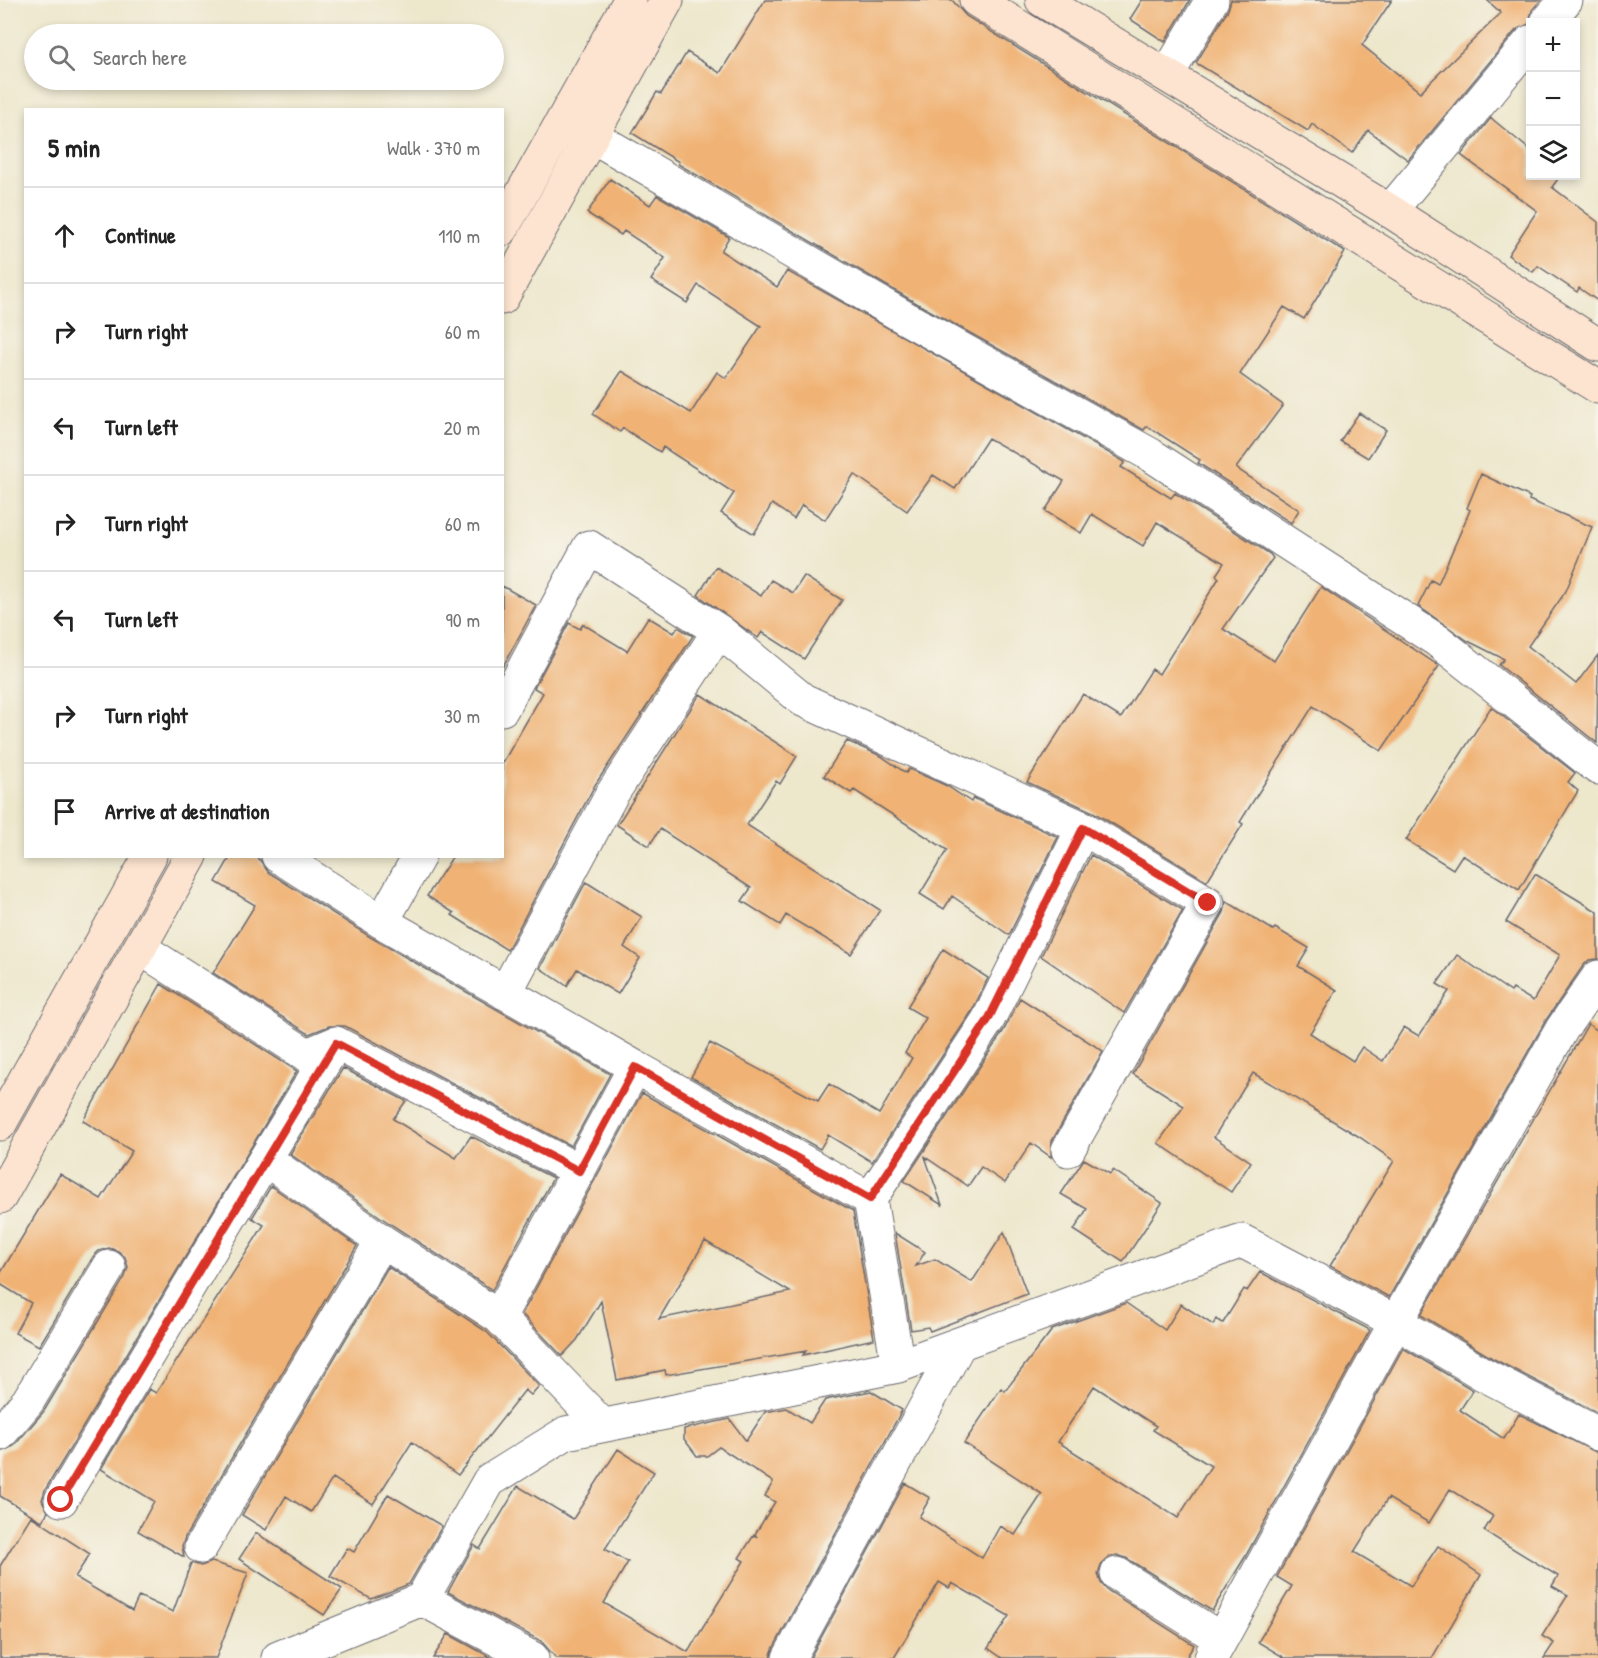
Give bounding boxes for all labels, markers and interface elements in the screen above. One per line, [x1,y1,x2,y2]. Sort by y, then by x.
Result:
map controls [1526,18,1580,180]
button: + [1526,18,1580,72]
search box [24,24,504,90]
icon: search [45,41,78,74]
text: Search here [93,42,187,72]
button: − [1526,72,1580,126]
button: layers [1526,126,1580,180]
text: 5 min [48,130,100,165]
text: Walk · 370 m [387,134,480,161]
icon: ahead [48,219,81,252]
text: Continue [105,220,176,250]
text: 110 m [438,222,480,249]
icon: right [48,315,81,348]
text: Turn right [105,316,188,346]
text: 60 m [445,318,480,345]
icon: left [48,411,81,444]
text: Turn left [105,412,178,442]
text: 20 m [443,414,480,441]
icon: right [48,507,81,540]
text: Turn right [105,508,188,538]
text: 60 m [445,510,480,537]
icon: left [48,603,81,636]
text: Turn left [105,604,178,634]
text: 90 m [446,606,480,633]
icon: right [48,699,81,732]
text: Turn right [105,700,188,730]
text: 30 m [444,702,480,729]
icon: arrive [48,795,81,828]
text: Arrive at destination [105,796,270,826]
route end [1194,889,1220,915]
route start [47,1486,73,1512]

